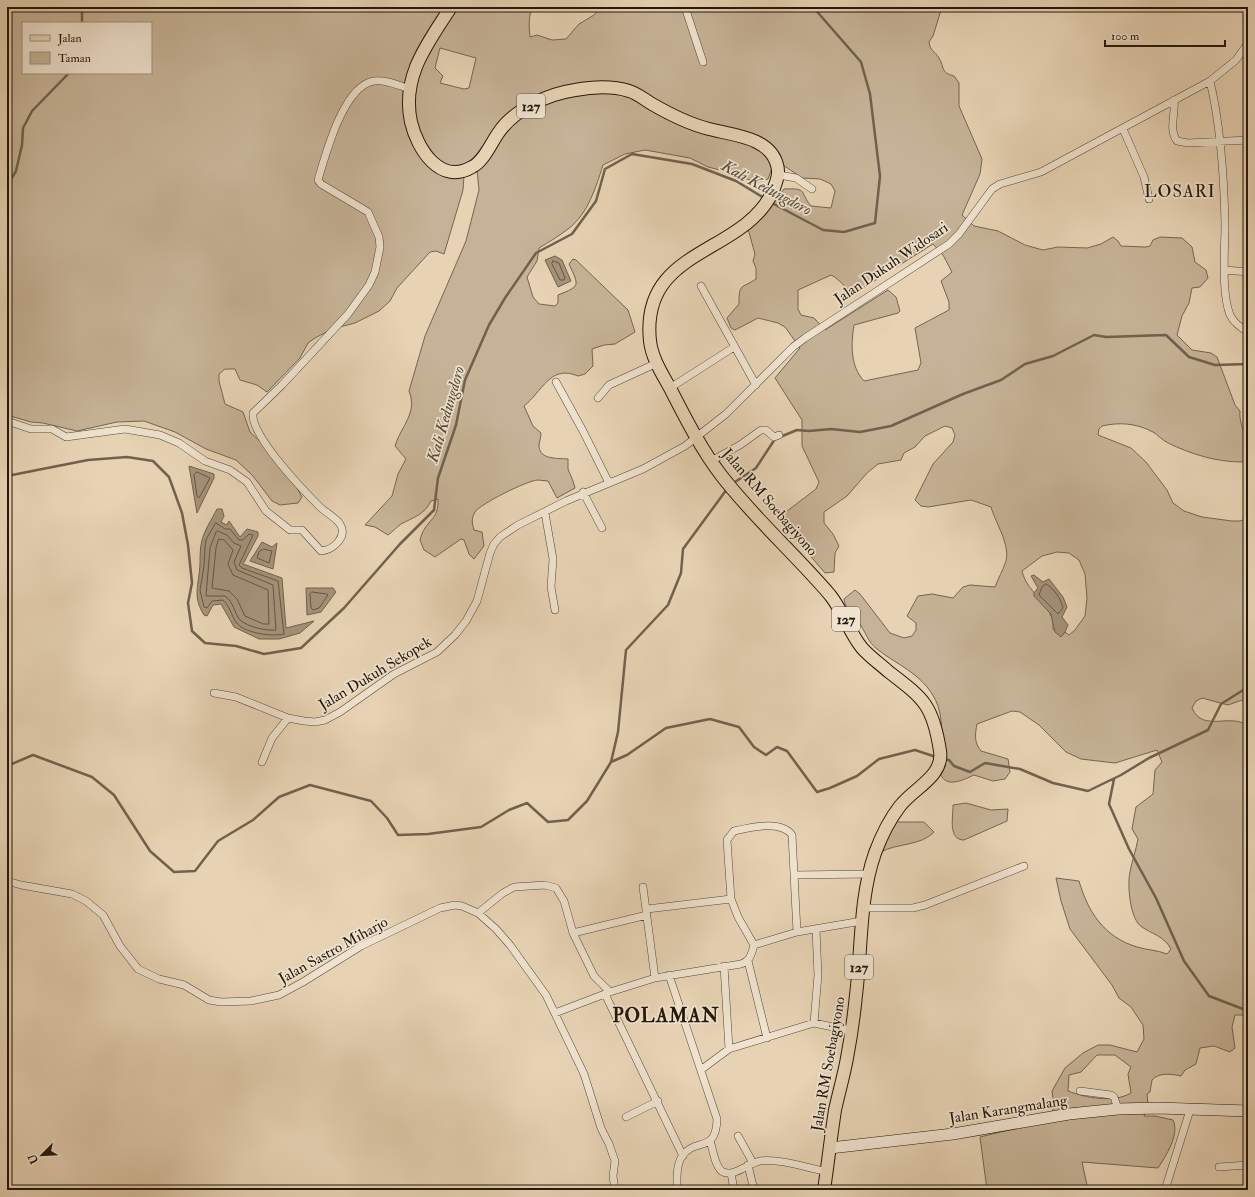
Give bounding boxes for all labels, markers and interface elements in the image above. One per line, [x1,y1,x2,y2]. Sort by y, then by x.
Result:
legend [22,22,152,74]
scale bar [1105,22,1225,48]
text: 100 m [1111,29,1140,44]
text: Jalan [57,31,82,46]
text: Taman [58,51,91,66]
road number: 127 [517,94,545,118]
water label: Kali Kedungdoro [717,155,815,220]
district label: LOSARI [1144,181,1216,202]
street label: Jalan Dukuh Widosari [830,218,952,310]
water label: Kali Kedungdoro [422,364,469,466]
street label: Jalan RM Soebagiyono [716,444,822,561]
road number: 127 [832,607,860,631]
street label: Jalan Dukuh Sekopek [314,632,436,716]
street label: Jalan Sastro Miharjo [274,913,392,990]
road number: 127 [845,955,873,979]
street label: Jalan RM Soebagiyono [807,995,851,1134]
district label: POLAMAN [612,1004,720,1028]
street label: Jalan Karangmalang [947,1091,1069,1129]
north arrow [22,1135,62,1175]
text: U [25,1151,41,1166]

